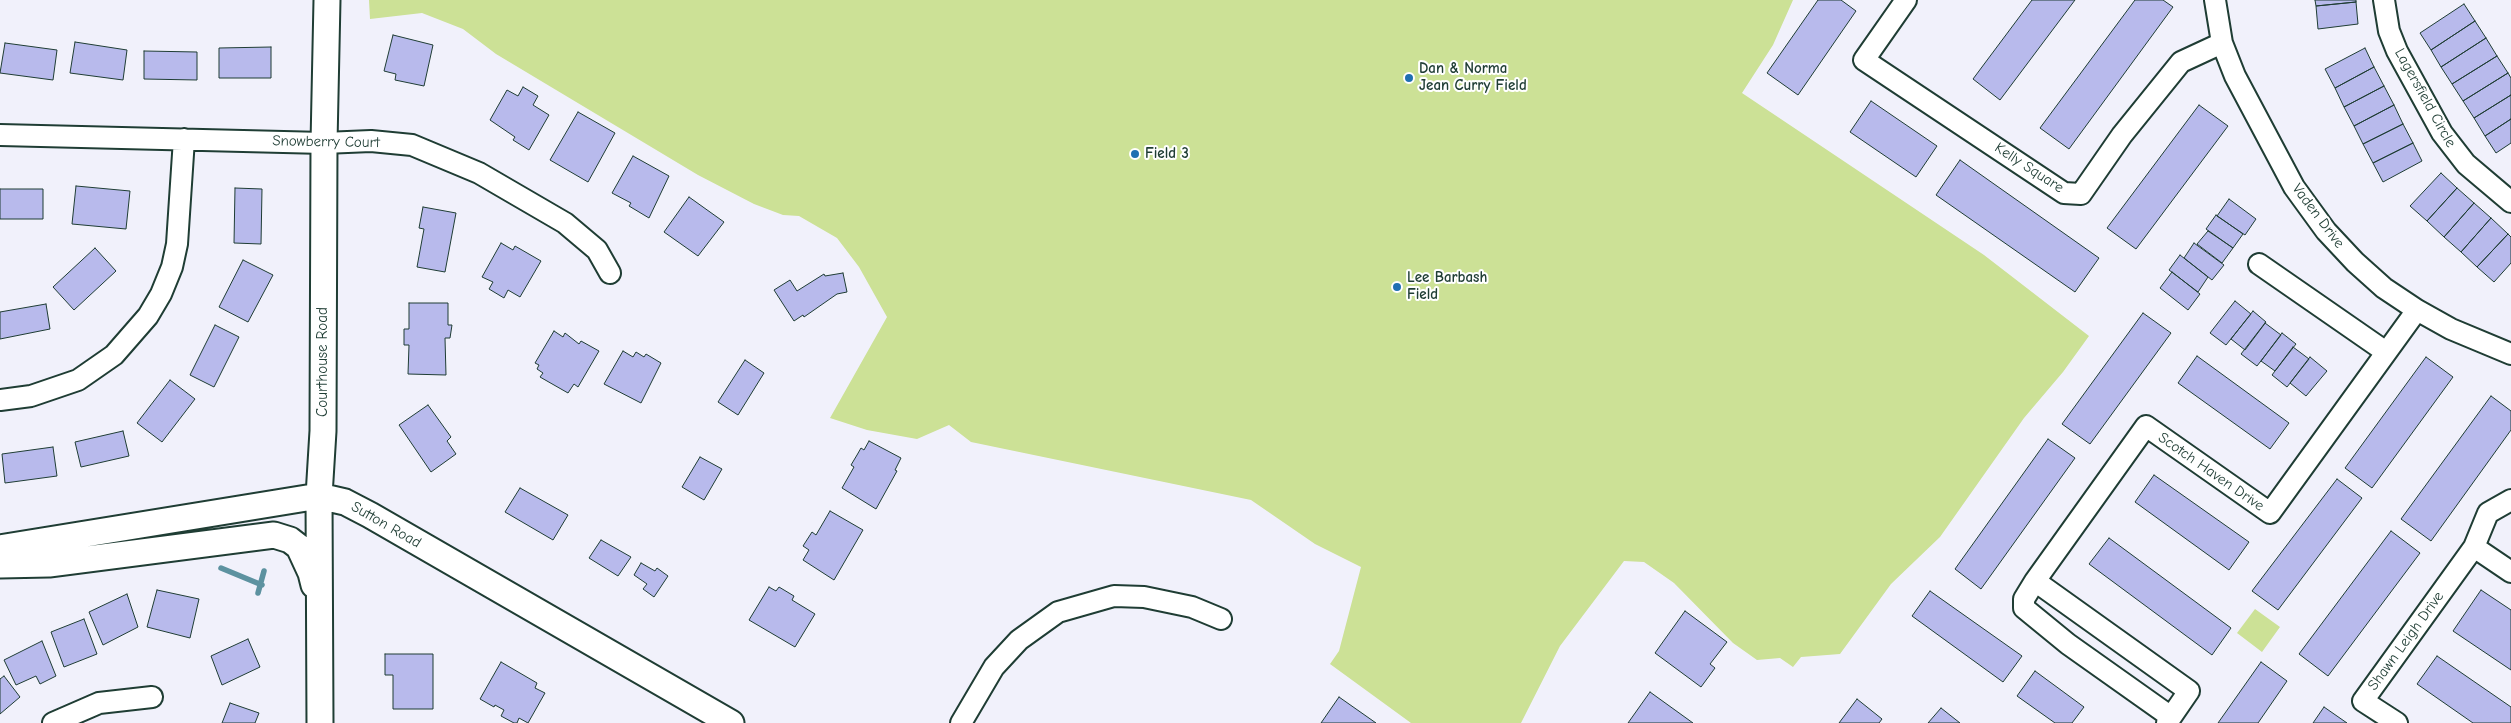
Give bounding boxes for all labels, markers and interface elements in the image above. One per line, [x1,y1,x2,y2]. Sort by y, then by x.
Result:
street label: Lagersfield Circle [2390,45,2460,151]
place label: Dan & Norma Jean Curry Field [1419,60,1527,95]
marker: Dan & Norma Jean Curry Field [1403,72,1415,84]
street label: Snowberry Court [272,132,380,152]
street label: Kelly Square [1991,139,2067,197]
place label: Field 3 [1145,145,1189,163]
marker: Field 3 [1129,148,1141,160]
street label: Vaden Drive [2288,180,2348,252]
place label: Lee Barbash Field [1407,269,1487,304]
marker: Lee Barbash Field [1391,281,1403,293]
street label: Courthouse Road [314,307,332,417]
street label: Scotch Haven Drive [2155,429,2267,515]
street label: Sutton Road [348,498,424,552]
street label: Shawn Leigh Drive [2364,588,2448,694]

